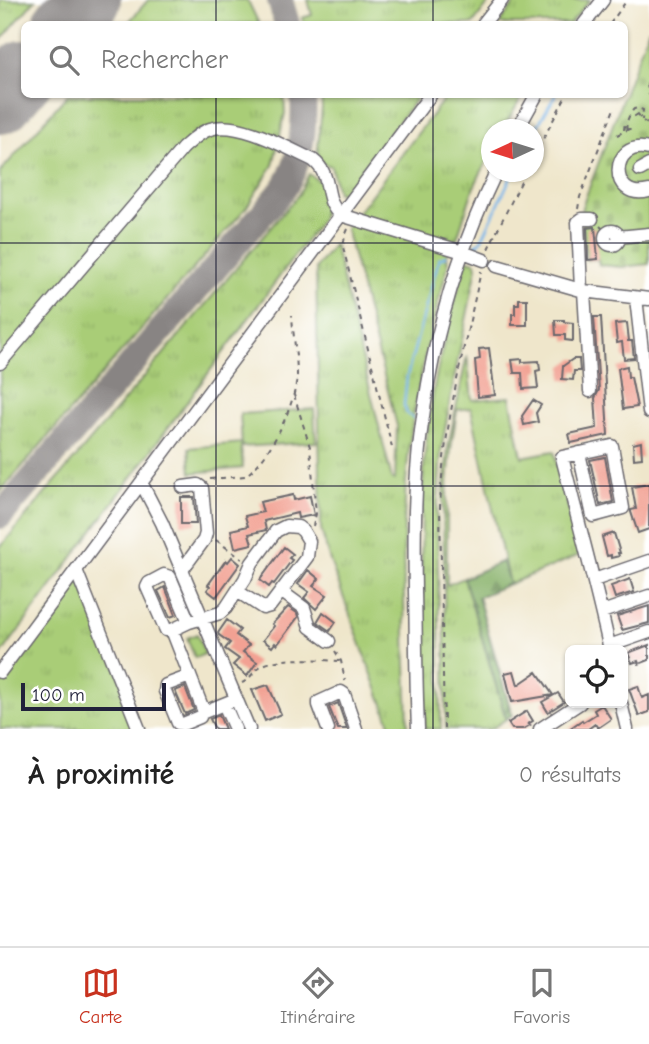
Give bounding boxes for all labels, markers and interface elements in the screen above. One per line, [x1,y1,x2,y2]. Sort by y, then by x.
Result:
search box [21,21,628,98]
icon: search [45,41,83,79]
text: Rechercher [101,45,228,75]
north arrow [481,119,544,182]
map controls [565,645,628,708]
button: locate [565,645,628,708]
scale bar [21,680,166,712]
text: 100 m [32,684,85,706]
text: À proximité [28,757,174,792]
text: 0 résultats [519,761,621,788]
tab: Carte [79,964,122,1028]
tab: Itinéraire [280,964,355,1028]
tab: Favoris [513,964,570,1028]

